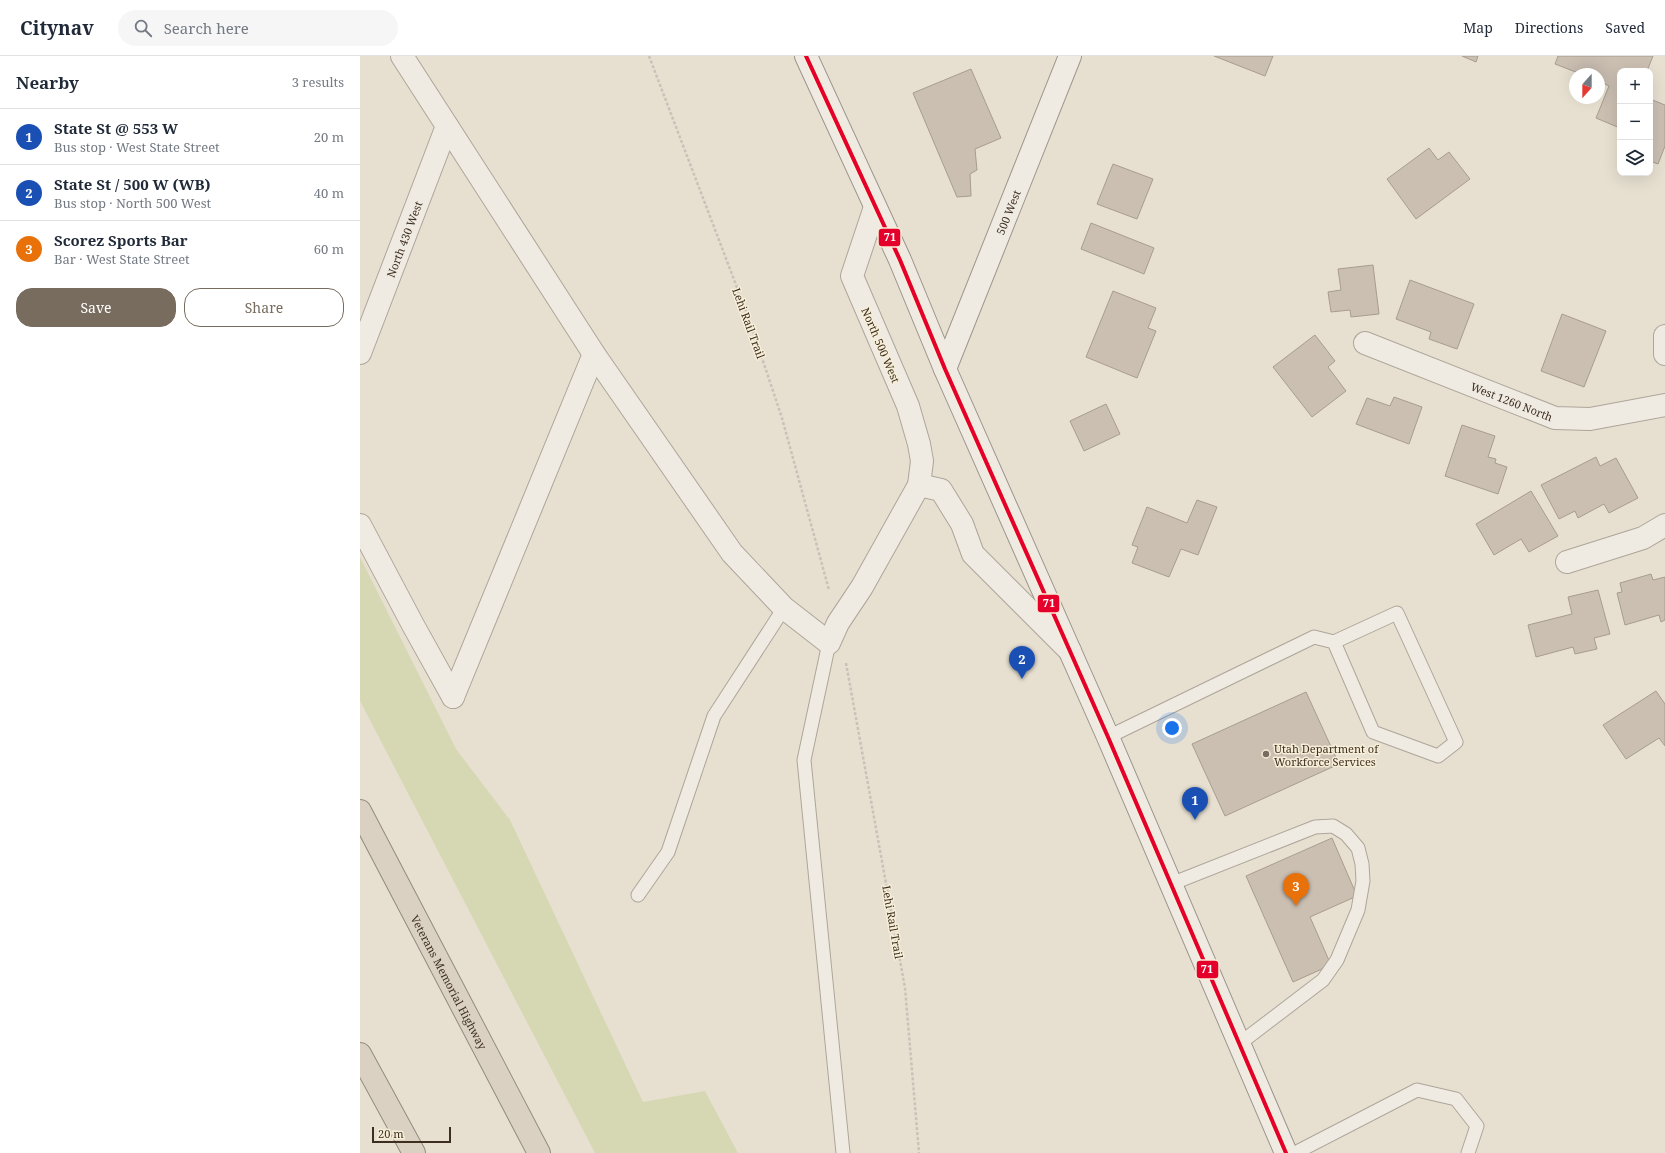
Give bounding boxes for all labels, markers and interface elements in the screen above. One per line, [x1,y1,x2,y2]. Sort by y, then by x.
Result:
search box [118,10,398,46]
text: Citynav [20,15,94,41]
icon: search [132,17,154,39]
text: Search here [164,18,249,38]
text: Map [1463,18,1493,37]
text: Directions [1515,18,1583,37]
text: Saved [1605,18,1645,37]
north arrow [1569,68,1605,104]
map controls [1617,68,1653,176]
button: + [1617,68,1653,104]
text: Nearby [16,71,79,94]
text: 3 results [292,73,344,91]
button: − [1617,104,1653,140]
text: State St @ 553 W [54,118,178,138]
text: 1 [25,128,33,146]
text: 20 m [314,128,344,146]
text: Bus stop · West State Street [54,138,220,156]
button: layers [1617,140,1653,176]
text: State St / 500 W (WB) [54,174,211,194]
text: 2 [25,184,33,202]
text: 40 m [314,184,344,202]
street label: 500 West [992,187,1023,237]
text: Bus stop · North 500 West [54,194,211,212]
street label: North 430 West [382,199,425,279]
line badge: 71 [878,228,901,247]
text: 71 [884,229,896,244]
text: Scorez Sports Bar [54,230,188,250]
text: 3 [25,240,33,258]
text: 60 m [314,240,344,258]
text: Bar · West State Street [54,250,190,268]
street label: Lehi Rail Trail [729,286,769,361]
button: Save [16,288,176,327]
button: Share [184,288,344,327]
street label: North 500 West [858,305,904,385]
street label: West 1260 North [1469,378,1555,424]
line badge: 71 [1037,594,1060,613]
text: 71 [1043,595,1055,610]
pin: 2 [1009,646,1035,679]
your location [1162,718,1182,738]
place label: Utah Department of Workforce Services [1274,741,1379,769]
marker: Utah Department of Workforce Services [1261,749,1271,759]
pin: 1 [1182,787,1208,820]
pin: 3 [1283,873,1309,906]
street label: Lehi Rail Trail [879,884,907,960]
street label: Veterans Memorial Highway [408,912,491,1052]
line badge: 71 [1196,960,1219,979]
text: 71 [1201,961,1213,976]
scale bar [372,1125,451,1144]
text: 20 m [378,1126,404,1141]

